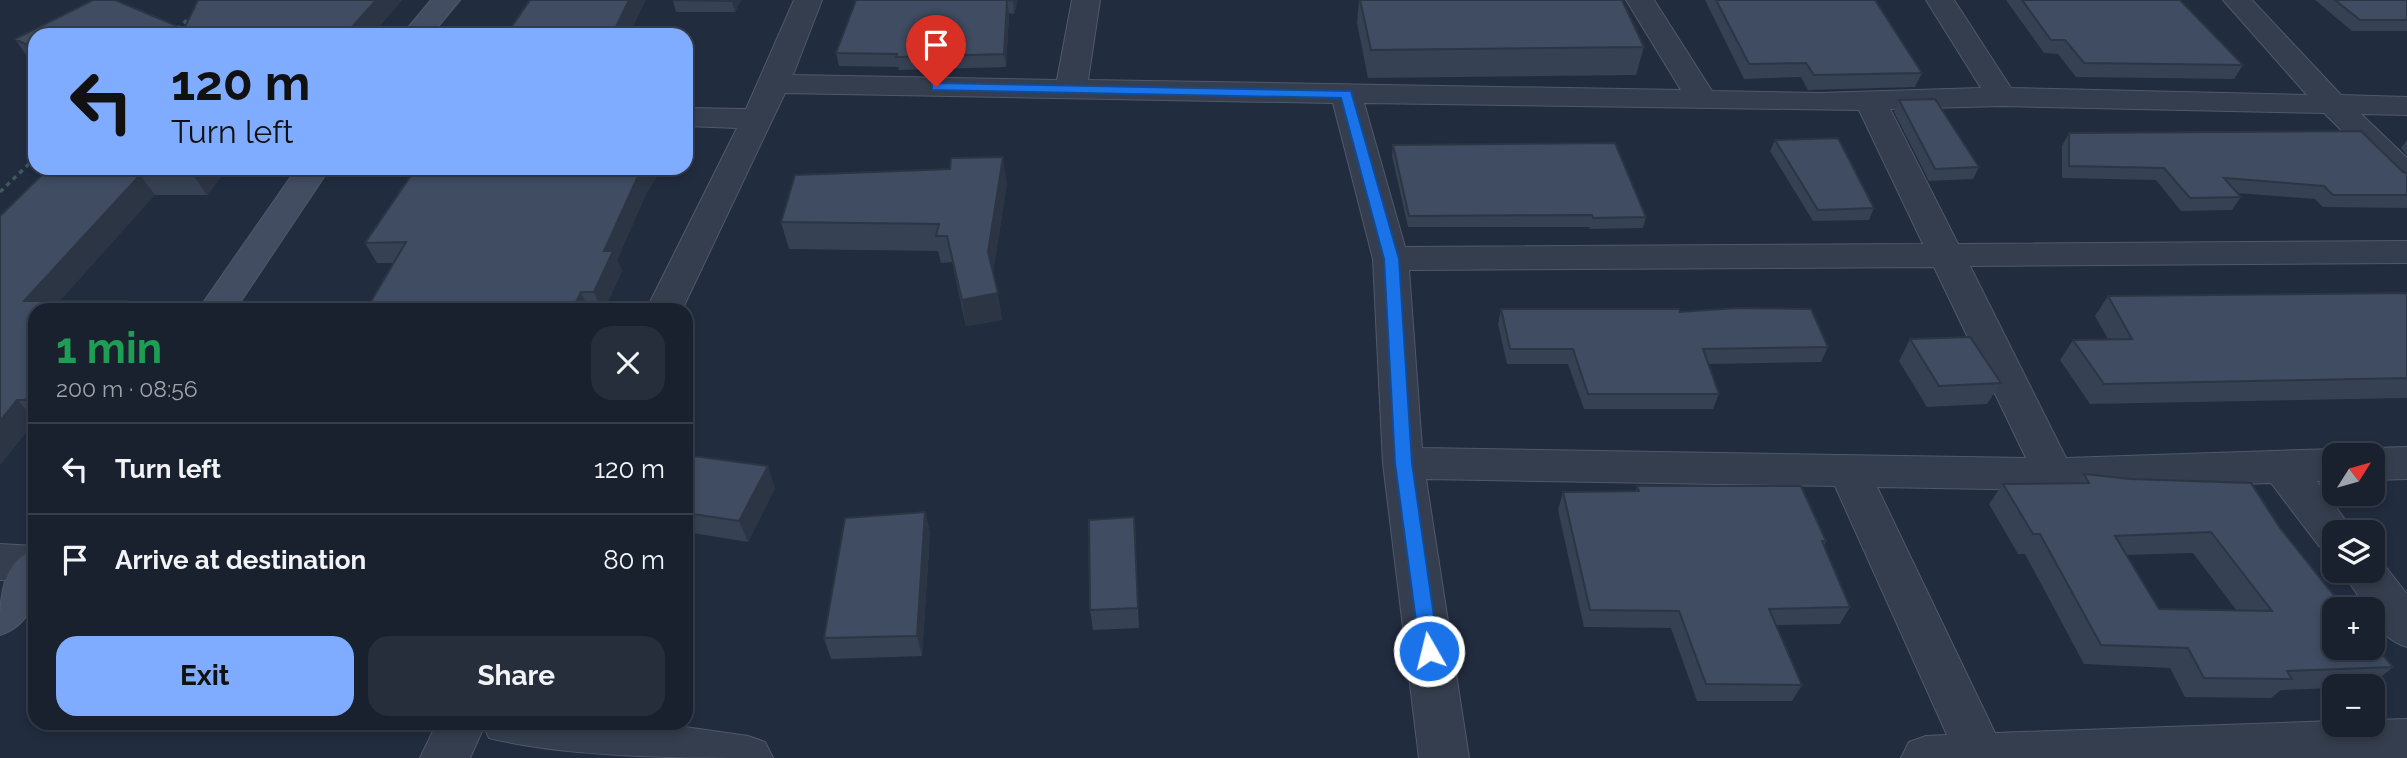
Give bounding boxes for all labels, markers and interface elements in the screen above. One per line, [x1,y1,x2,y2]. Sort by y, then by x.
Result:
pin [906,15,966,87]
icon: arrive [917,26,955,64]
text: 120 m [171,54,310,111]
icon: left [56,56,147,147]
text: Turn left [171,113,293,150]
text: 1 min [56,324,162,373]
button: close [591,326,665,400]
text: 200 m · 08:56 [56,375,198,402]
north arrow [2322,443,2385,506]
map controls [2322,443,2385,737]
icon: left [56,450,94,488]
text: Turn left [115,454,221,484]
text: 120 m [594,454,665,484]
button: layers [2322,520,2385,583]
icon: arrive [56,541,94,579]
text: Arrive at destination [115,545,366,575]
text: 80 m [603,545,665,575]
button: + [2322,597,2385,660]
position arrow [1392,614,1466,688]
button: Exit [56,636,354,716]
button: Share [368,636,665,716]
button: − [2322,674,2385,737]

